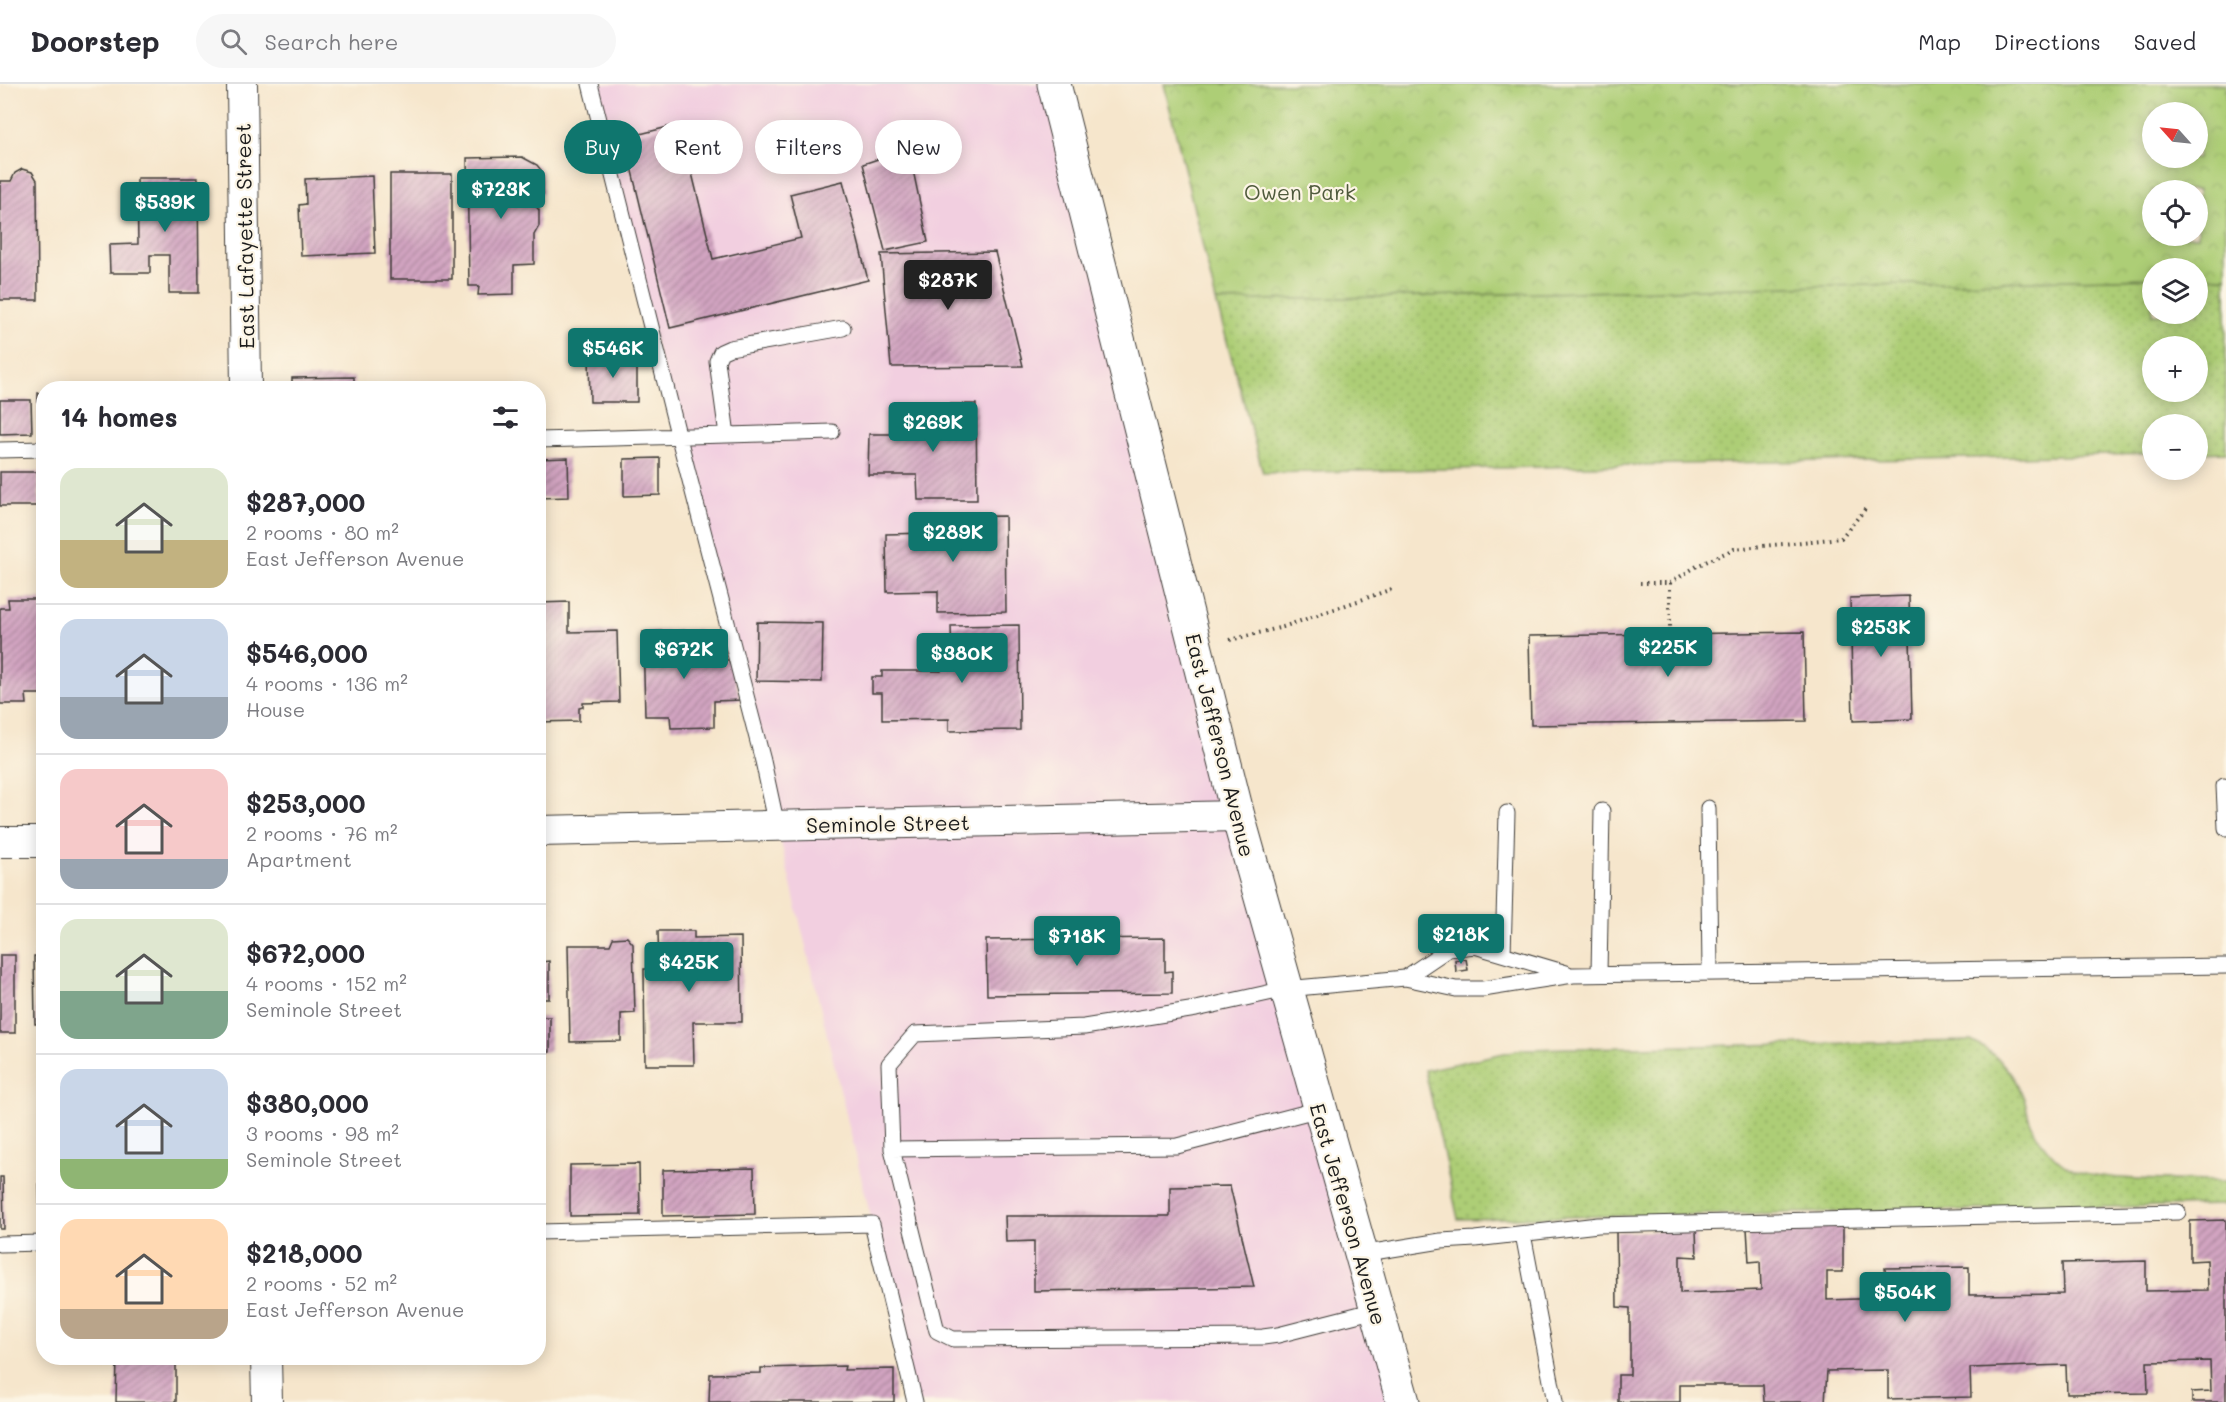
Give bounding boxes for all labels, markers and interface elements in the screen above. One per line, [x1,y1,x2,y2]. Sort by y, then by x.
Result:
search box [196,14,616,68]
text: Doorstep [30,23,160,59]
icon: search [217,25,250,58]
text: Search here [265,27,398,56]
text: Map [1918,28,1961,55]
text: Directions [1994,28,2101,55]
text: Saved [2134,28,2196,55]
north arrow [2142,102,2208,168]
map controls [2142,102,2208,480]
chip: Buy [564,120,642,174]
chip: Rent [654,120,743,174]
chip: Filters [755,120,863,174]
chip: New [875,120,962,174]
street label: East Lafayette Street [229,123,259,349]
pin: $723K [459,169,543,220]
text: $723K [471,175,531,201]
park label: Owen Park [1244,178,1356,205]
button: locate [2142,180,2208,246]
pin: $539K [123,182,207,233]
text: $539K [134,188,196,214]
button: layers [2142,258,2208,324]
pin: $287K [906,260,990,311]
text: $287K [918,266,978,292]
pin: $546K [571,328,655,379]
text: $546K [582,334,644,360]
button: + [2142,336,2208,402]
text: 14 homes [60,400,178,434]
icon: filters [489,401,522,434]
pin: $269K [891,402,975,453]
text: $269K [903,408,963,434]
button: − [2142,414,2208,480]
text: $287,000 [246,485,365,519]
icon: home [108,492,180,564]
pin: $289K [911,512,995,563]
text: $289K [922,518,984,544]
text: 2 rooms · 80 m² [246,519,399,545]
text: East Jefferson Avenue [246,545,464,571]
pin: $253K [1839,607,1923,658]
text: $253K [1851,613,1911,639]
pin: $225K [1626,627,1710,678]
pin: $672K [642,629,726,680]
street label: East Jefferson Avenue [1180,630,1262,860]
pin: $380K [920,633,1004,684]
text: $225K [1638,633,1698,659]
text: $672K [654,635,714,661]
text: $546,000 [246,636,368,670]
text: $380K [931,639,993,665]
icon: home [108,643,180,715]
text: 4 rooms · 136 m² [246,670,408,696]
text: House [246,696,305,722]
text: $253,000 [246,786,366,820]
icon: home [108,793,180,865]
street label: Seminole Street [806,808,970,838]
text: 2 rooms · 76 m² [246,820,398,846]
text: Apartment [246,846,352,872]
pin: $218K [1419,914,1503,965]
pin: $718K [1035,916,1119,967]
text: $218K [1432,920,1490,946]
text: $718K [1048,922,1106,948]
text: $672,000 [246,936,365,970]
pin: $425K [647,942,731,993]
icon: home [108,943,180,1015]
text: $425K [658,948,720,974]
text: 4 rooms · 152 m² [246,970,407,996]
text: Seminole Street [246,996,402,1022]
text: $380,000 [246,1086,369,1120]
icon: home [108,1093,180,1165]
street label: East Jefferson Avenue [1304,1100,1394,1328]
text: 3 rooms · 98 m² [246,1120,399,1146]
text: Seminole Street [246,1146,402,1172]
text: $218,000 [246,1236,362,1270]
icon: home [108,1243,180,1315]
text: 2 rooms · 52 m² [246,1270,397,1296]
pin: $504K [1863,1272,1947,1323]
text: $504K [1874,1278,1936,1304]
text: East Jefferson Avenue [246,1296,464,1322]

